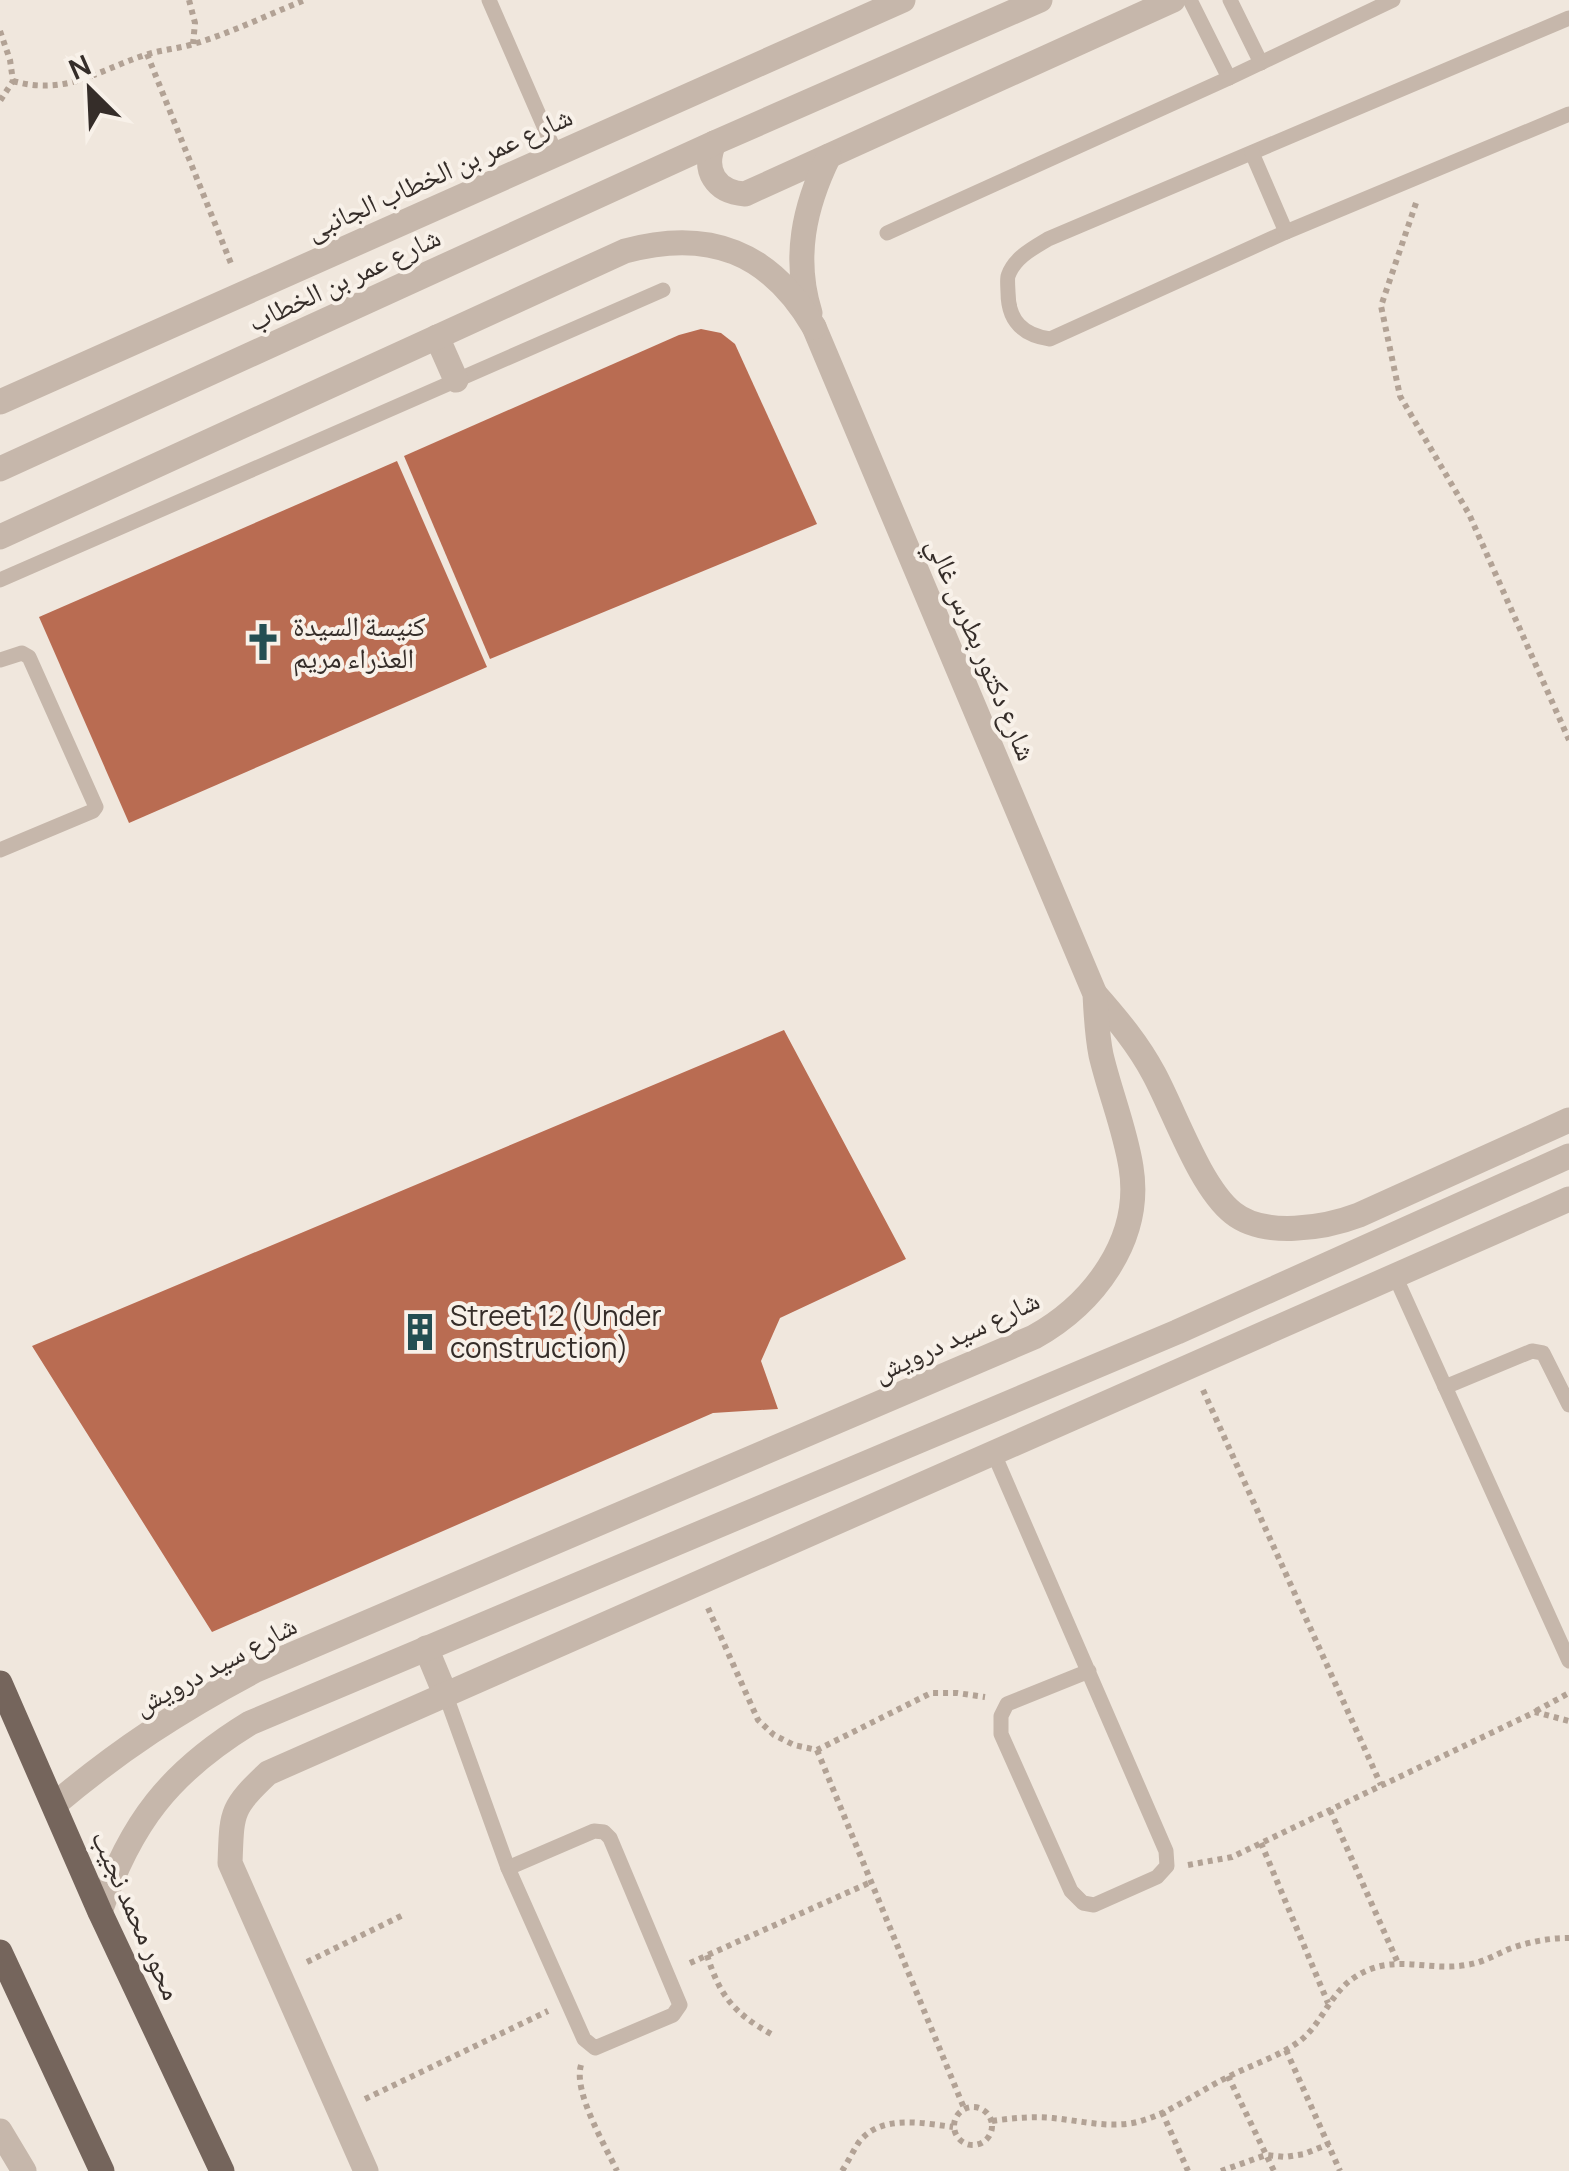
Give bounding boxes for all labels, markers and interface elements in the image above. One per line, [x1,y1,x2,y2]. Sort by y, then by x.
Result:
north arrow [40,40,140,140]
text: N [63,45,96,88]
street label: شارع عمر بن الخطاب الجانبى [299,96,578,248]
street label: شارع عمر بن الخطاب [241,217,446,339]
street label: شارع دكتور بطرس غالي [914,531,1047,768]
place label: كنيسة السيدة العذراء مريم [293,606,426,677]
church icon: كنيسة السيدة العذراء مريم [242,621,284,663]
street label: شارع سيد درويش [866,1280,1045,1390]
place label: Street 12 (Under construction) [450,1296,662,1366]
building icon: Street 12 (Under construction) [399,1311,441,1353]
street label: شارع سيد درويش [126,1605,303,1723]
street label: محور محمد نجيب [84,1824,192,2005]

